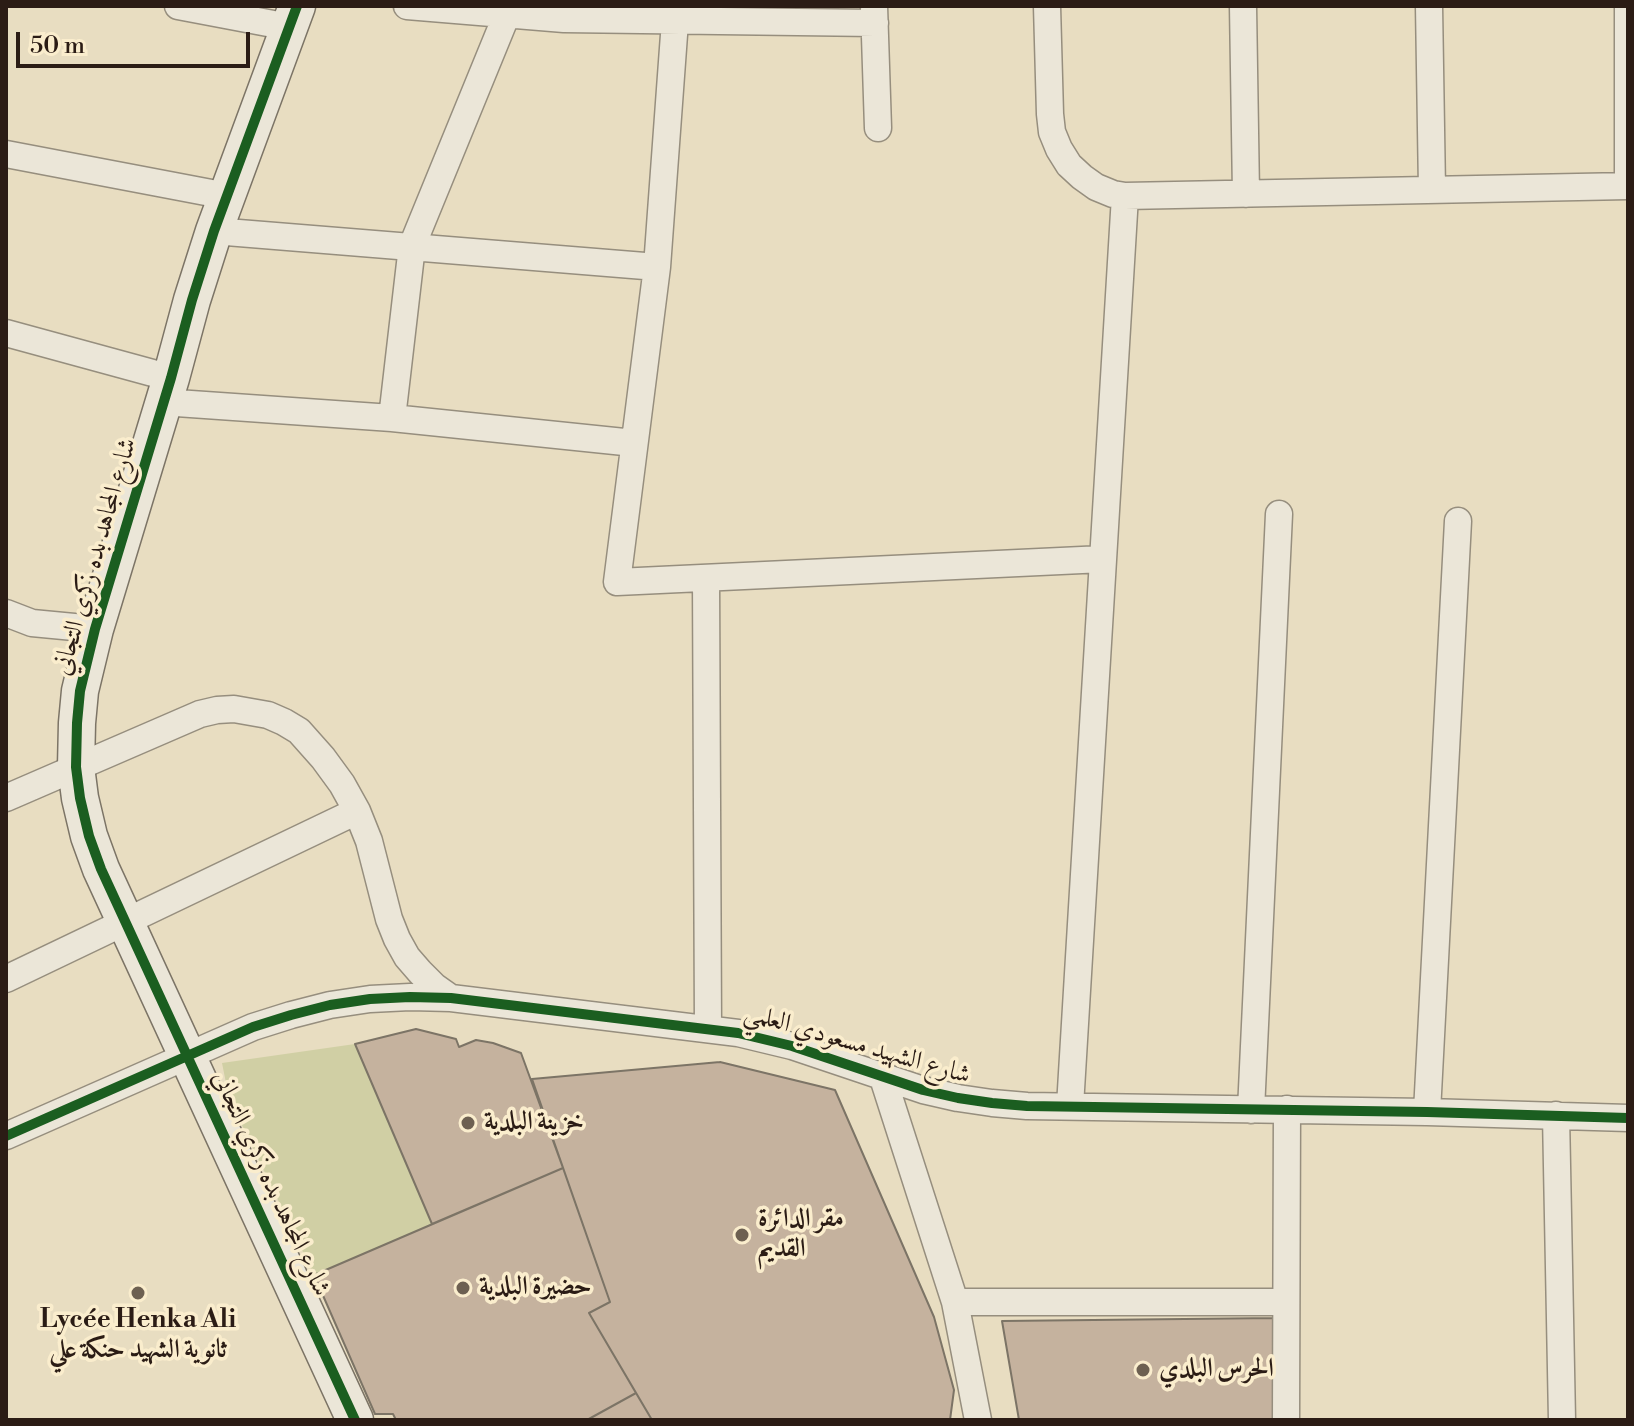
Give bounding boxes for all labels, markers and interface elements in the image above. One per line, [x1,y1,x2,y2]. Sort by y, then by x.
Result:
scale bar [20,16,254,66]
text: 50 m [30,31,85,61]
street label: شارع المجاهد بده زكري التجاني [47,435,145,679]
street label: شارع الشهيد مسعودي العلمي [740,998,974,1092]
street label: شارع المجاهد بده زكري التجاني [204,1066,336,1302]
place label: خزينة البلدية [484,1107,584,1139]
marker: خزينة البلدية [459,1114,477,1132]
place label: مقر الدائرة القديم [758,1204,844,1266]
marker: مقر الدائرة القديم [733,1226,751,1244]
place label: حضيرة البلدية [479,1272,592,1304]
marker: حضيرة البلدية [454,1279,472,1297]
marker: Lycée Henka Ali ثانوية الشهيد حنكة علي [129,1284,147,1302]
place label: Lycée Henka Ali ثانوية الشهيد حنكة علي [40,1305,236,1366]
place label: الحرس البلدي [1159,1354,1274,1386]
marker: الحرس البلدي [1134,1361,1152,1379]

